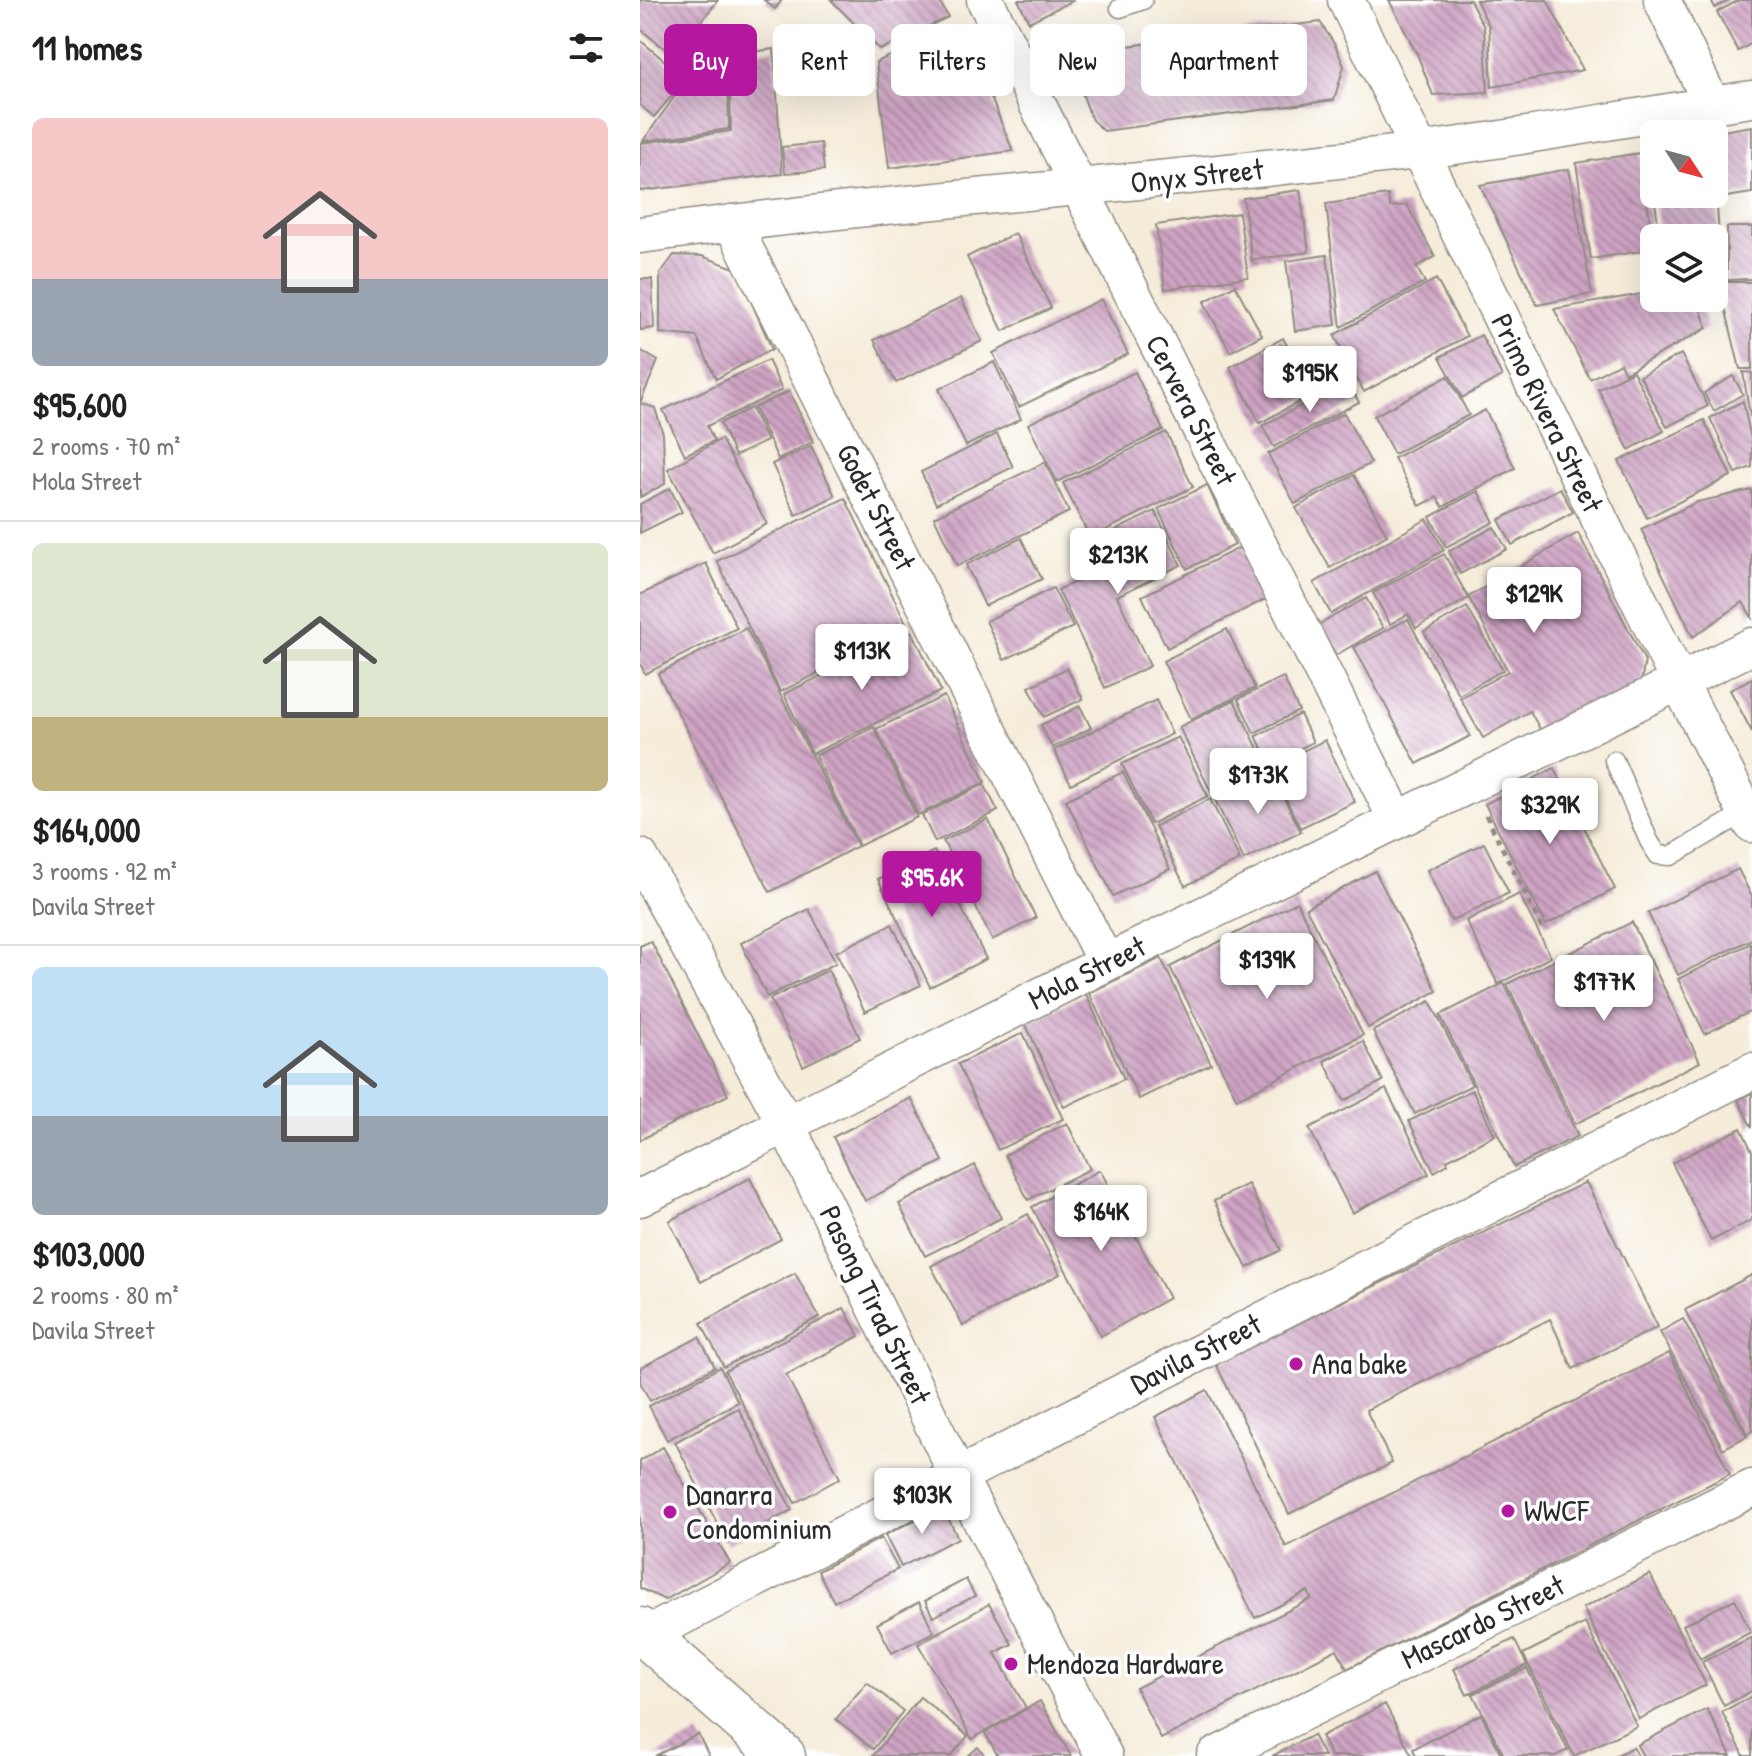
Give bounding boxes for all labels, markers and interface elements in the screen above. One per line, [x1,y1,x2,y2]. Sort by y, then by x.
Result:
chip: Buy [664,24,757,96]
chip: Rent [773,24,875,96]
chip: Filters [891,24,1014,96]
chip: New [1030,24,1125,96]
chip: Apartment [1141,24,1307,96]
text: 11 homes [32,25,142,71]
icon: filters [564,26,608,70]
north arrow [1640,120,1728,208]
map controls [1640,120,1728,312]
street label: Onyx Street [1129,148,1266,202]
icon: home [248,170,392,314]
button: layers [1640,224,1728,312]
street label: Primo Rivera Street [1482,307,1614,519]
street label: Cervera Street [1137,327,1247,492]
pin: $195K [1254,346,1366,414]
text: $195K [1282,354,1338,389]
text: $95,600 [32,382,127,428]
text: 2 rooms · 70 m² [32,428,180,463]
street label: Godet Street [828,436,926,577]
text: Mola Street [32,463,142,498]
pin: $213K [1062,528,1174,596]
text: $213K [1088,536,1148,571]
pin: $129K [1478,567,1590,635]
text: $129K [1505,575,1563,610]
icon: home [248,595,392,739]
pin: $113K [806,624,918,692]
text: $113K [833,632,891,667]
pin: $173K [1202,748,1314,816]
text: $173K [1228,756,1288,791]
pin: $329K [1494,778,1606,846]
text: $329K [1520,786,1580,821]
text: $164,000 [32,807,140,853]
pin: $95.6K [867,851,997,919]
text: 3 rooms · 92 m² [32,853,177,888]
text: $95.6K [900,859,964,894]
text: Davila Street [32,888,154,923]
street label: Mola Street [1021,925,1153,1019]
pin: $139K [1211,933,1323,1001]
text: $139K [1238,941,1296,976]
pin: $177K [1548,955,1660,1023]
text: $177K [1573,963,1635,998]
icon: home [248,1019,392,1163]
pin: $164K [1045,1185,1157,1253]
text: $164K [1073,1193,1129,1228]
street label: Pasong Tirad Street [811,1199,942,1411]
text: $103,000 [32,1231,145,1277]
text: 2 rooms · 80 m² [32,1277,179,1312]
street label: Davila Street [1124,1303,1268,1403]
text: Davila Street [32,1312,154,1347]
place label: Ana bake [1312,1343,1407,1383]
marker: Ana bake [1287,1355,1305,1373]
pin: $103K [866,1468,978,1536]
place label: Danarra Condominium [686,1474,832,1548]
text: $103K [892,1476,952,1511]
place label: WWCF [1524,1490,1589,1530]
marker: WWCF [1499,1502,1517,1520]
marker: Danarra Condominium [661,1503,679,1521]
street label: Mascardo Street [1394,1564,1571,1678]
place label: Mendoza Hardware [1027,1643,1224,1683]
marker: Mendoza Hardware [1002,1655,1020,1673]

